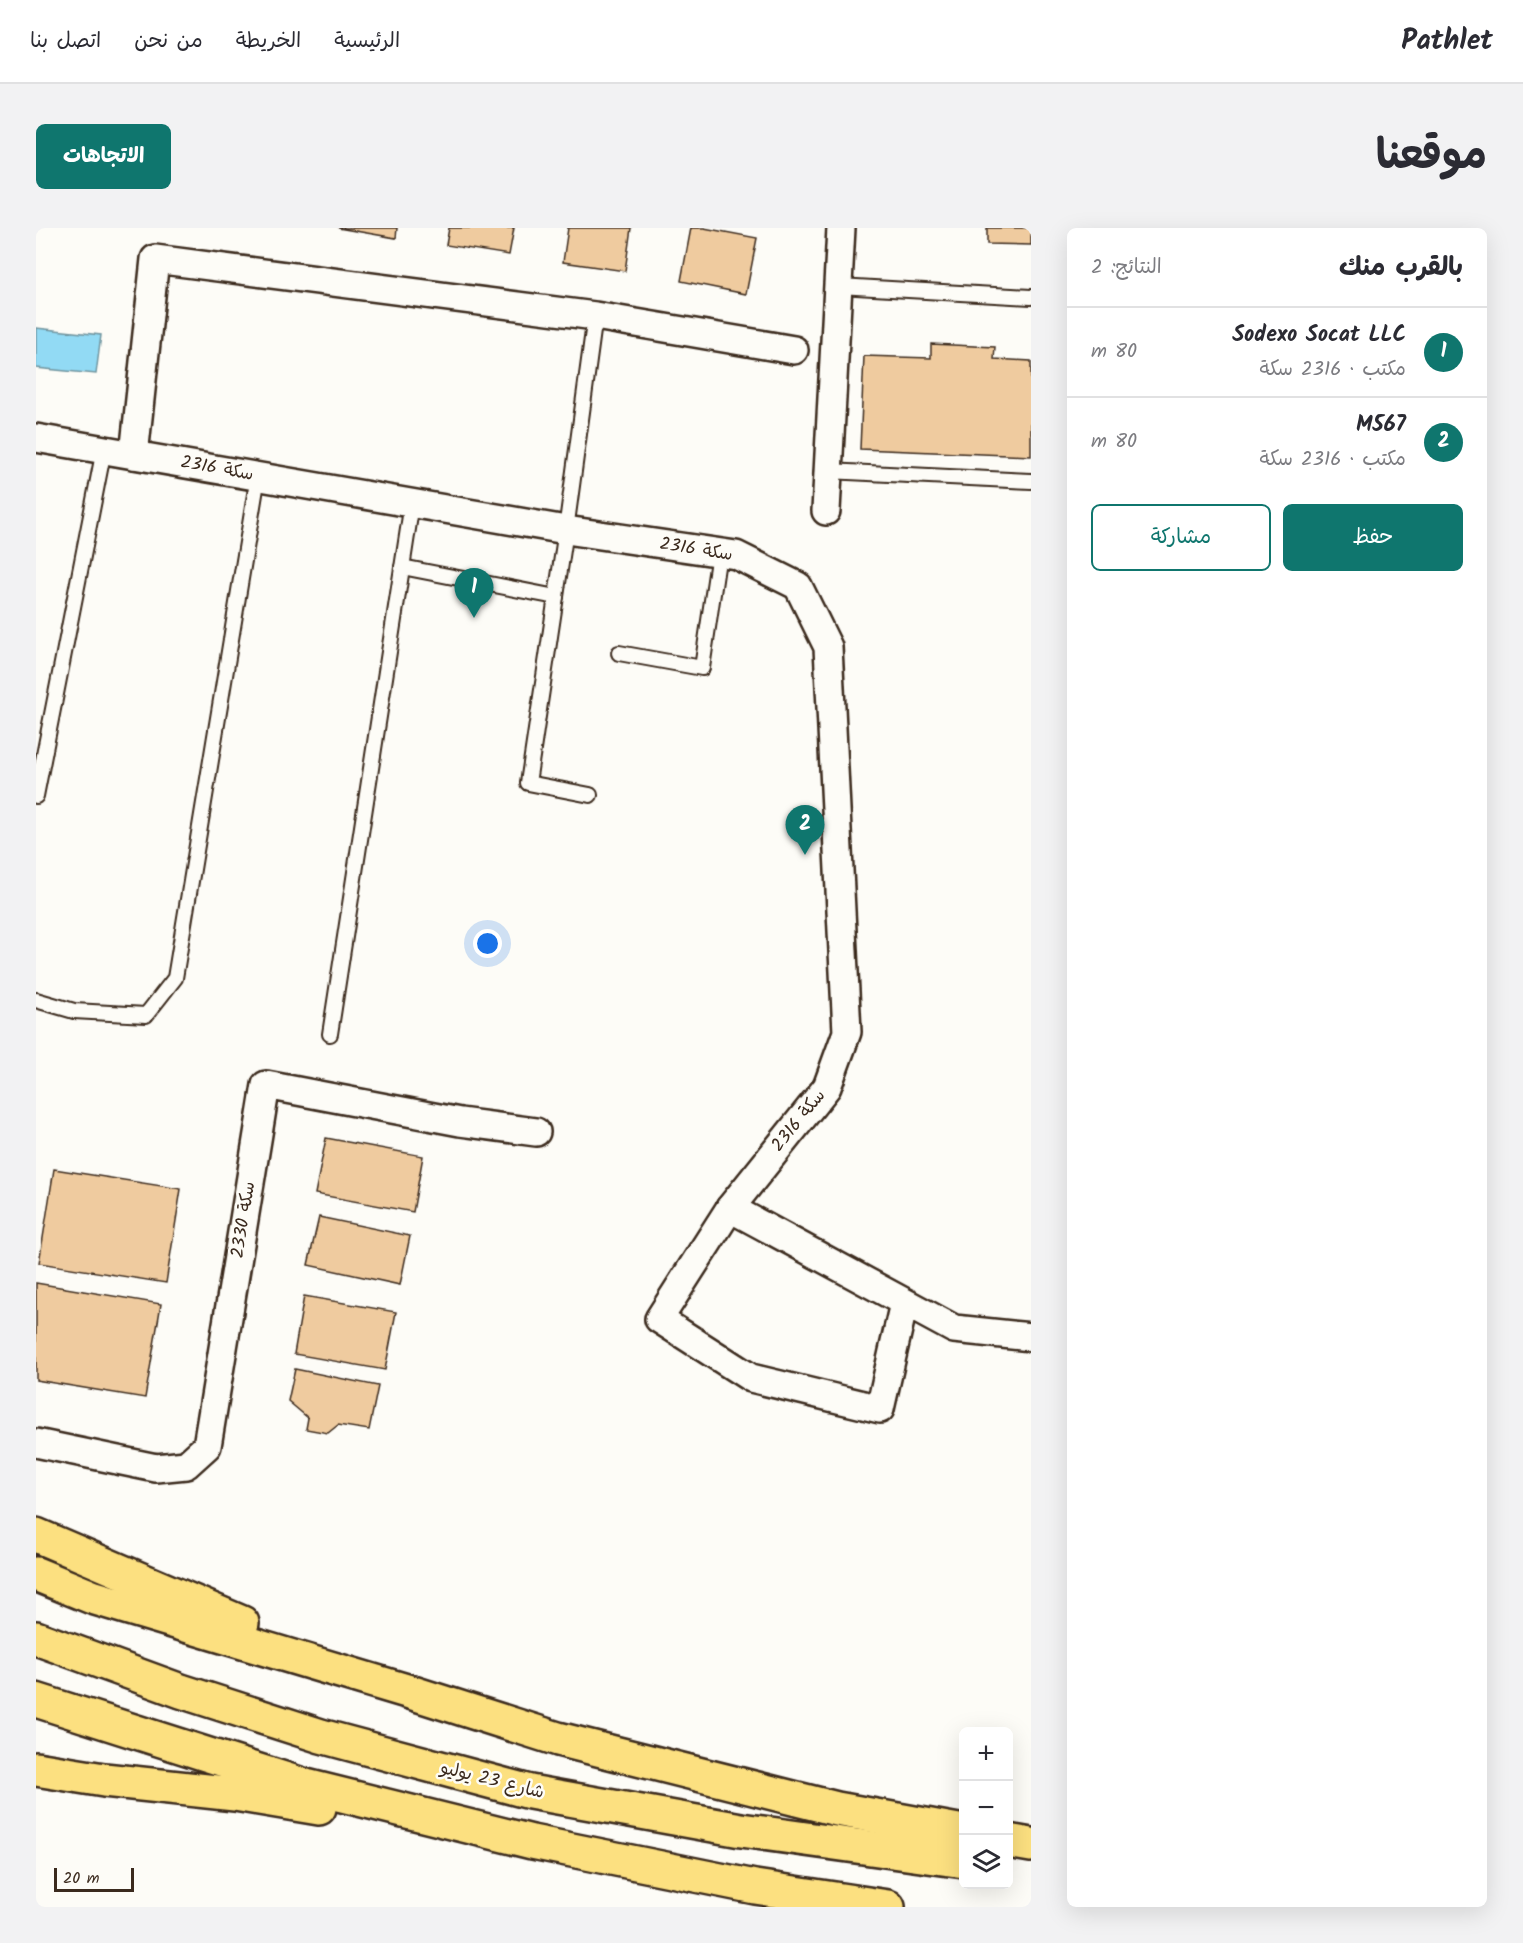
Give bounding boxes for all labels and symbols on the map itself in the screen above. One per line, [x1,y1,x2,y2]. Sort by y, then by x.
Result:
street label: 2316 سكة [178,448,256,490]
street label: 2316 سكة [657,530,735,570]
pin: 1 [454,568,494,618]
pin: 2 [786,806,824,855]
your location [473,929,502,958]
street label: 2316 سكة [765,1083,833,1159]
street label: سكة 2330 [224,1180,264,1260]
street label: شارع 23 يوليو [436,1754,547,1808]
scale bar [54,1865,134,1892]

